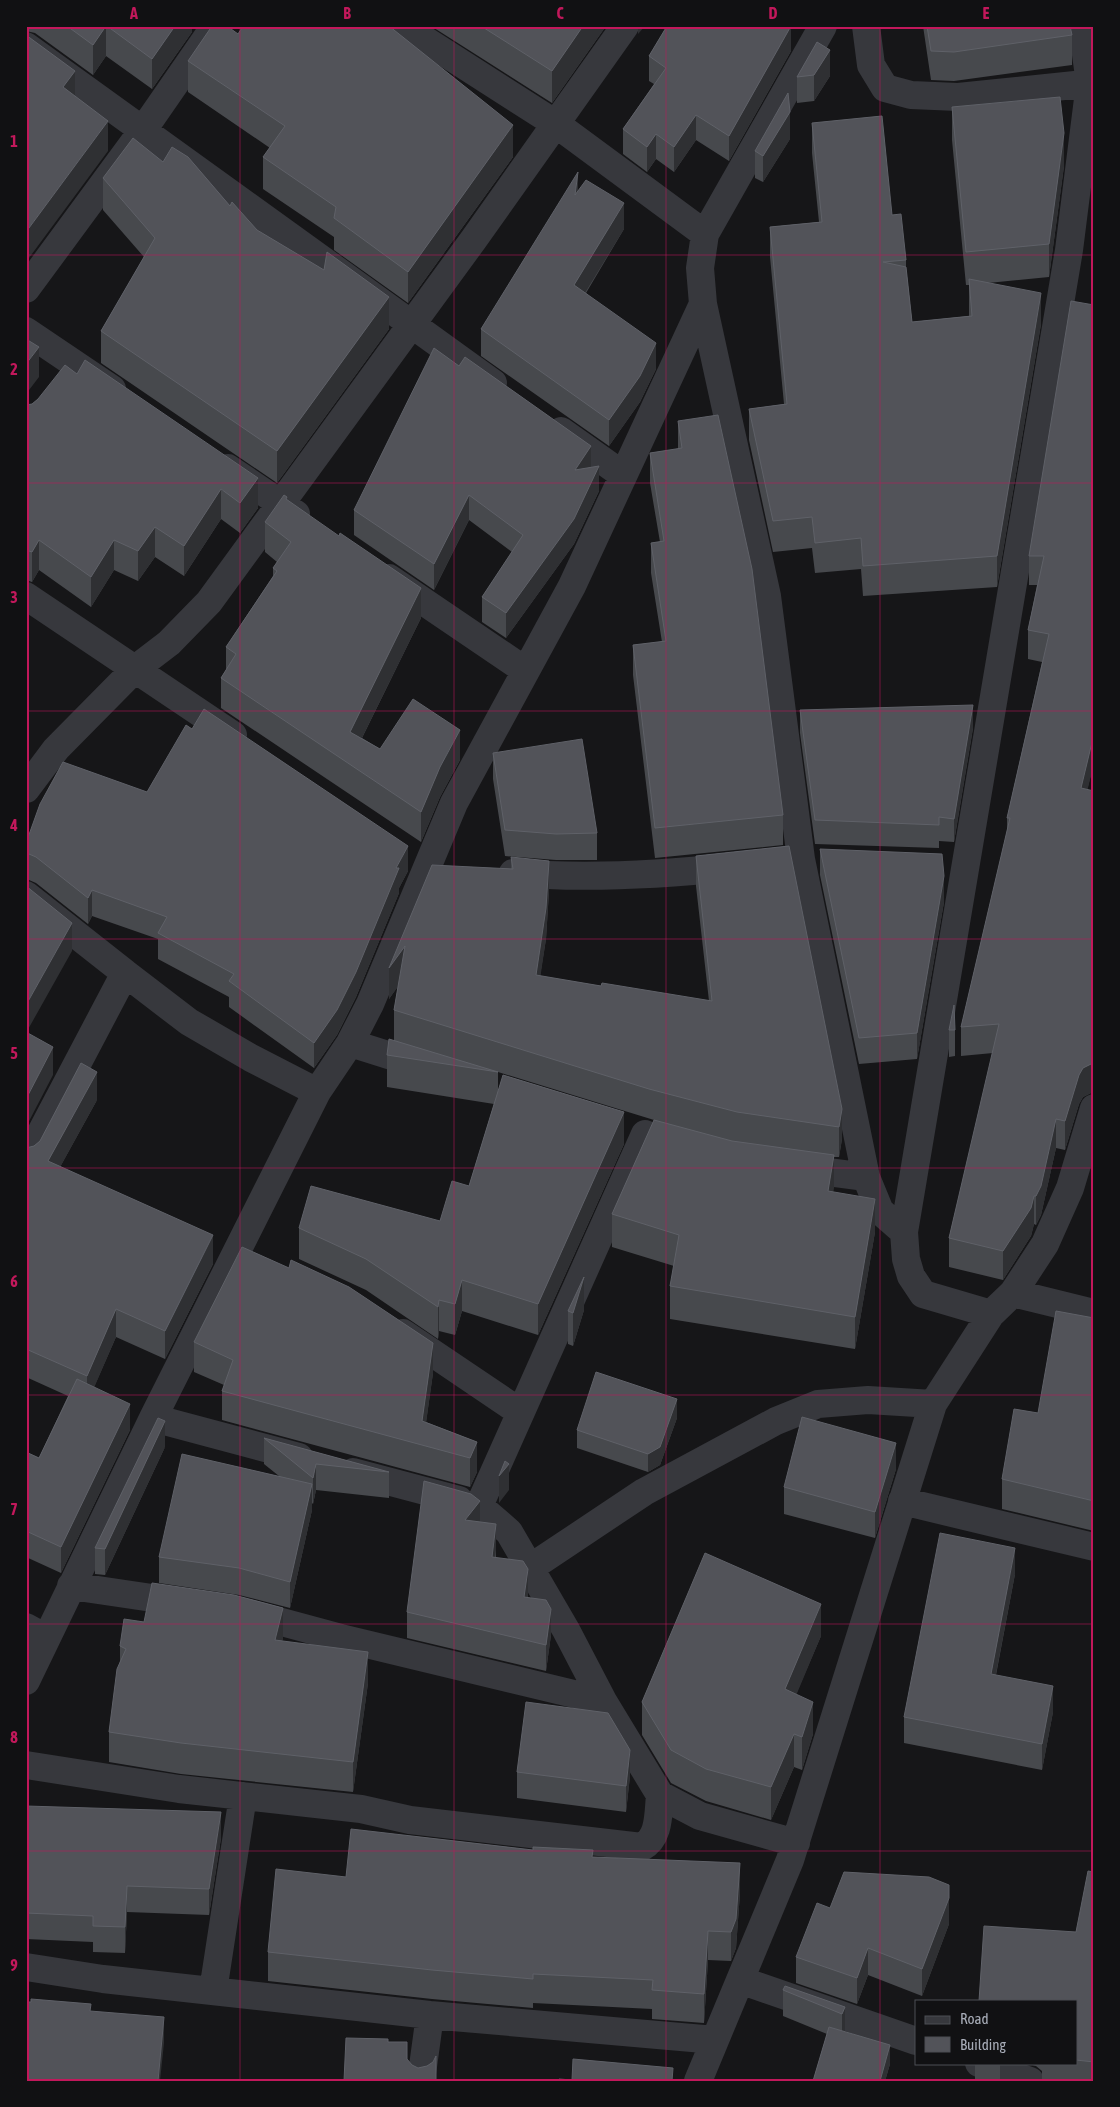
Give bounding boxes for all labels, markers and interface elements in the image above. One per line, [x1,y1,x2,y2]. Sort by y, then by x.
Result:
text: A [129,4,138,22]
text: B [343,4,351,22]
text: C [556,4,564,22]
text: D [769,4,778,22]
text: E [983,4,990,22]
text: 1 [10,132,18,150]
text: 2 [10,360,18,378]
text: 3 [10,588,18,606]
text: 4 [9,816,18,834]
text: 5 [10,1044,18,1062]
text: 6 [10,1272,18,1290]
text: 7 [10,1500,18,1518]
text: 8 [10,1728,18,1746]
text: 9 [10,1956,18,1974]
legend [915,2000,1078,2064]
text: Road [960,2010,989,2027]
text: Building [960,2036,1006,2053]

